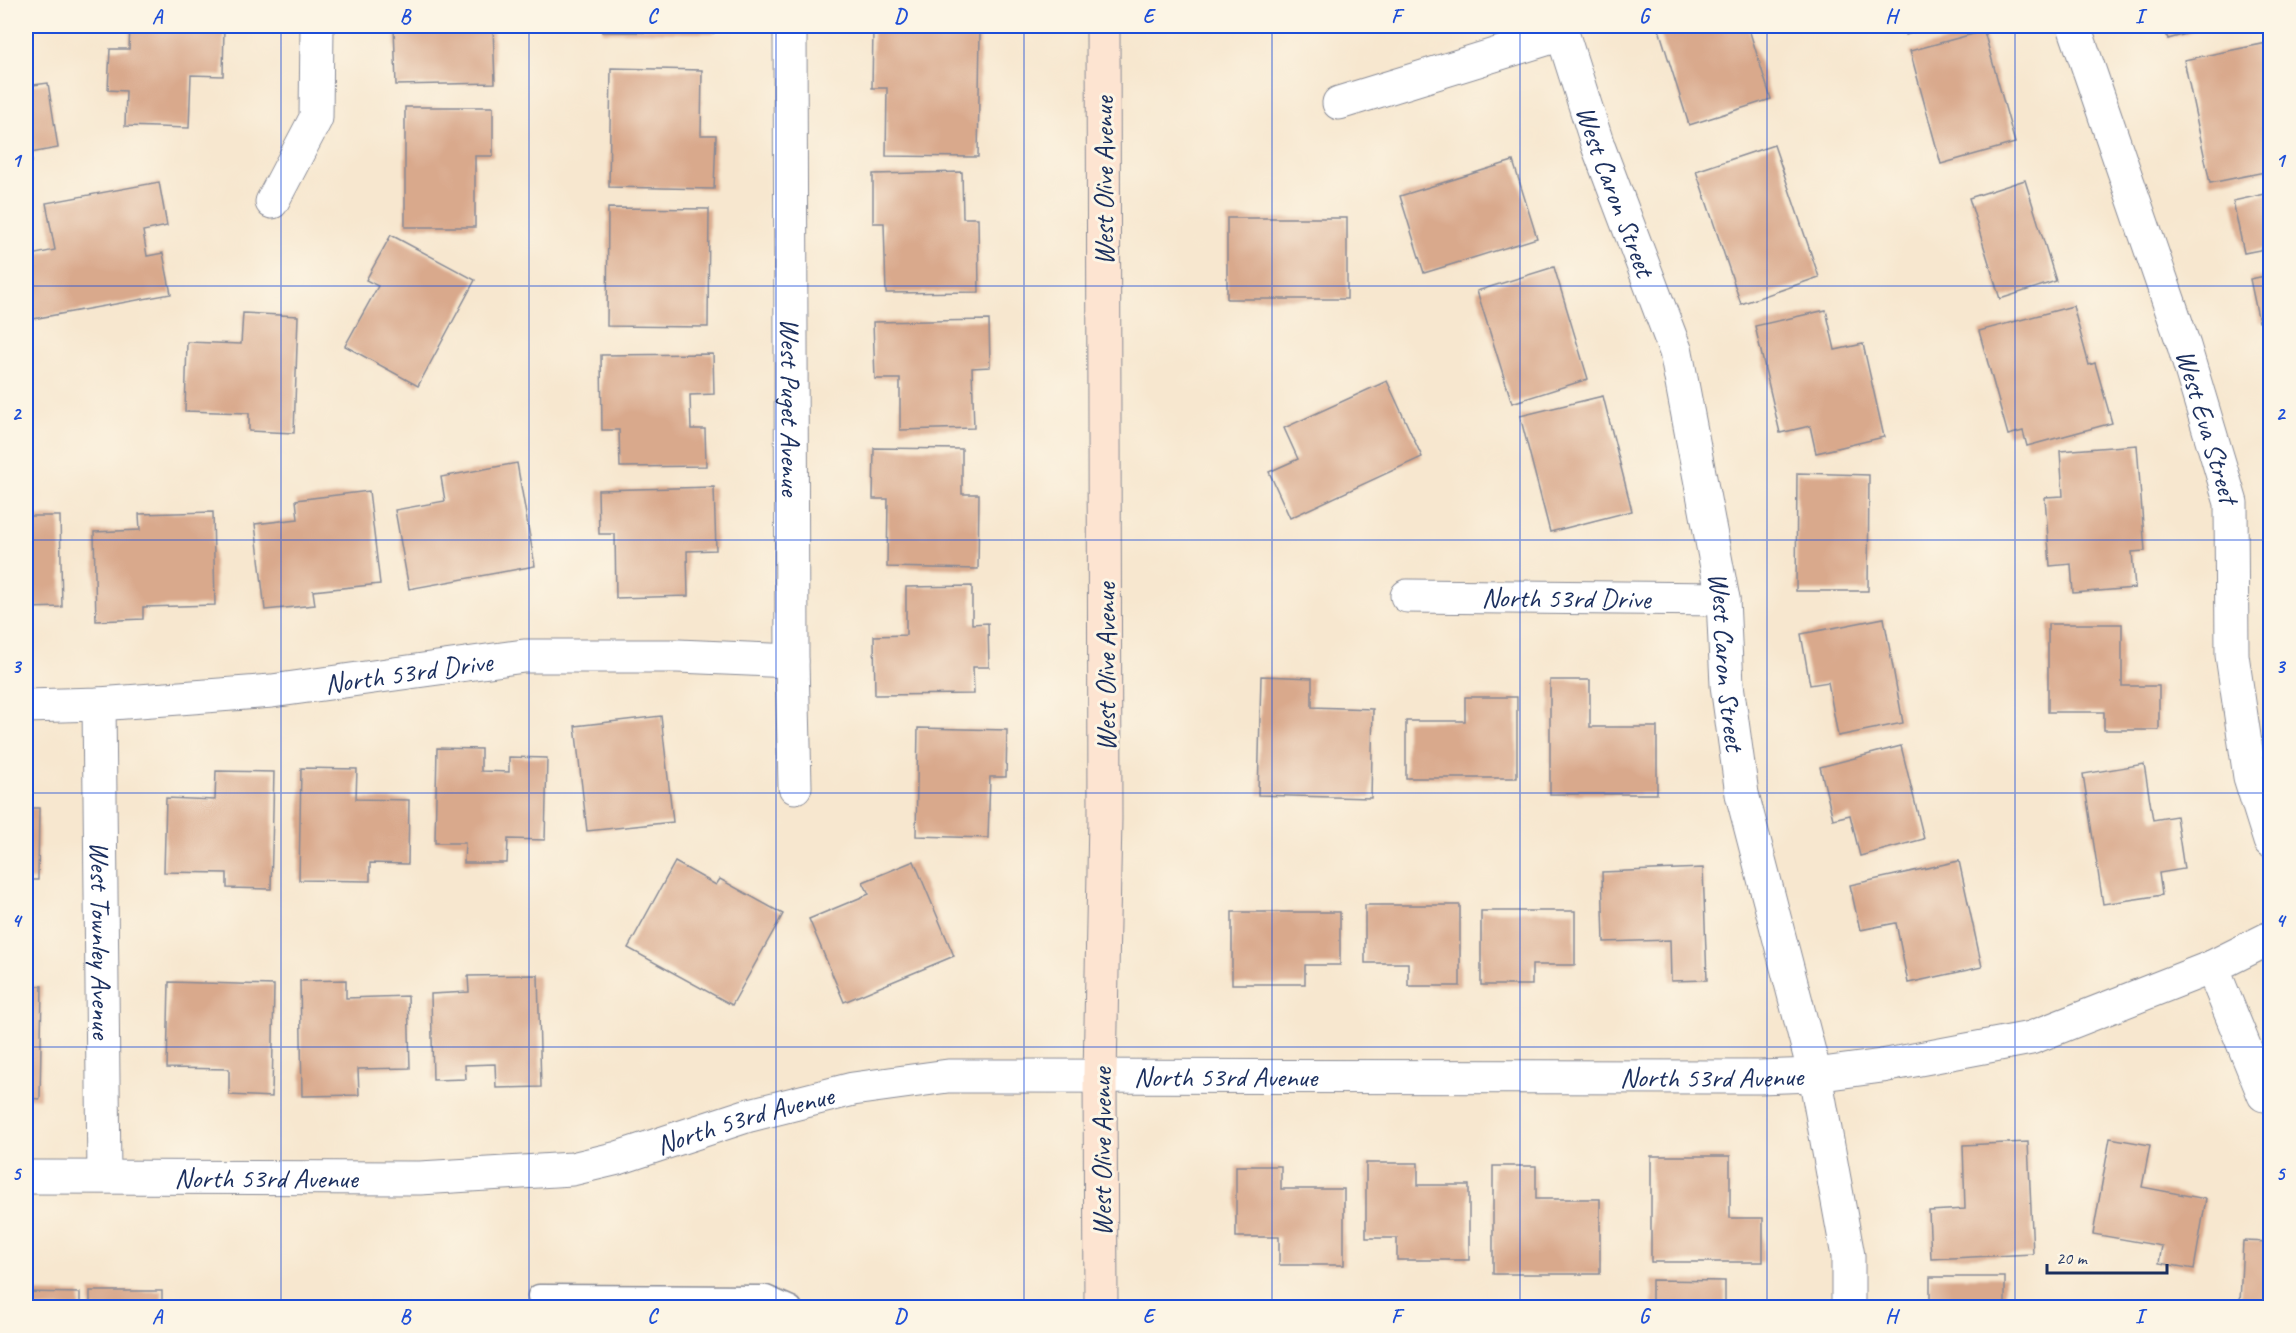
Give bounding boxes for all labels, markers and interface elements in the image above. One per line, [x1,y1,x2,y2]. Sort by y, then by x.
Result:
text: A [152,4,164,29]
text: B [400,4,412,29]
text: C [647,4,659,29]
text: D [894,4,908,29]
text: E [1143,4,1157,29]
text: F [1391,4,1405,29]
text: G [1639,4,1652,29]
text: H [1885,4,1900,29]
text: I [2135,4,2148,29]
street label: West Olive Avenue [1086,95,1121,265]
street label: West Caron Street [1569,101,1664,284]
text: 1 [12,148,23,173]
text: 1 [2276,148,2287,173]
street label: West Puget Avenue [773,318,809,498]
street label: West Eva Street [2169,345,2249,511]
text: 2 [12,401,23,426]
text: 2 [2276,401,2287,426]
street label: West Caron Street [1701,569,1754,755]
street label: North 53rd Drive [1481,579,1652,616]
street label: West Olive Avenue [1088,581,1123,751]
street label: North 53rd Drive [322,643,496,701]
text: 3 [12,654,23,679]
text: 3 [2276,654,2287,679]
street label: West Townley Avenue [83,841,120,1041]
text: 4 [12,908,24,933]
text: 4 [2276,908,2288,933]
street label: North 53rd Avenue [1620,1058,1806,1095]
street label: North 53rd Avenue [1134,1059,1319,1094]
street label: West Olive Avenue [1084,1066,1119,1236]
street label: North 53rd Avenue [651,1077,839,1162]
street label: North 53rd Avenue [174,1160,360,1195]
text: 5 [12,1161,23,1186]
text: 5 [2276,1161,2287,1186]
scale bar [2047,1237,2167,1275]
text: 20 m [2056,1247,2089,1269]
text: A [152,1304,164,1329]
text: B [400,1304,412,1329]
text: C [647,1304,659,1329]
text: D [894,1304,908,1329]
text: E [1143,1304,1157,1329]
text: F [1391,1304,1405,1329]
text: G [1639,1304,1652,1329]
text: H [1885,1304,1900,1329]
text: I [2135,1304,2148,1329]

